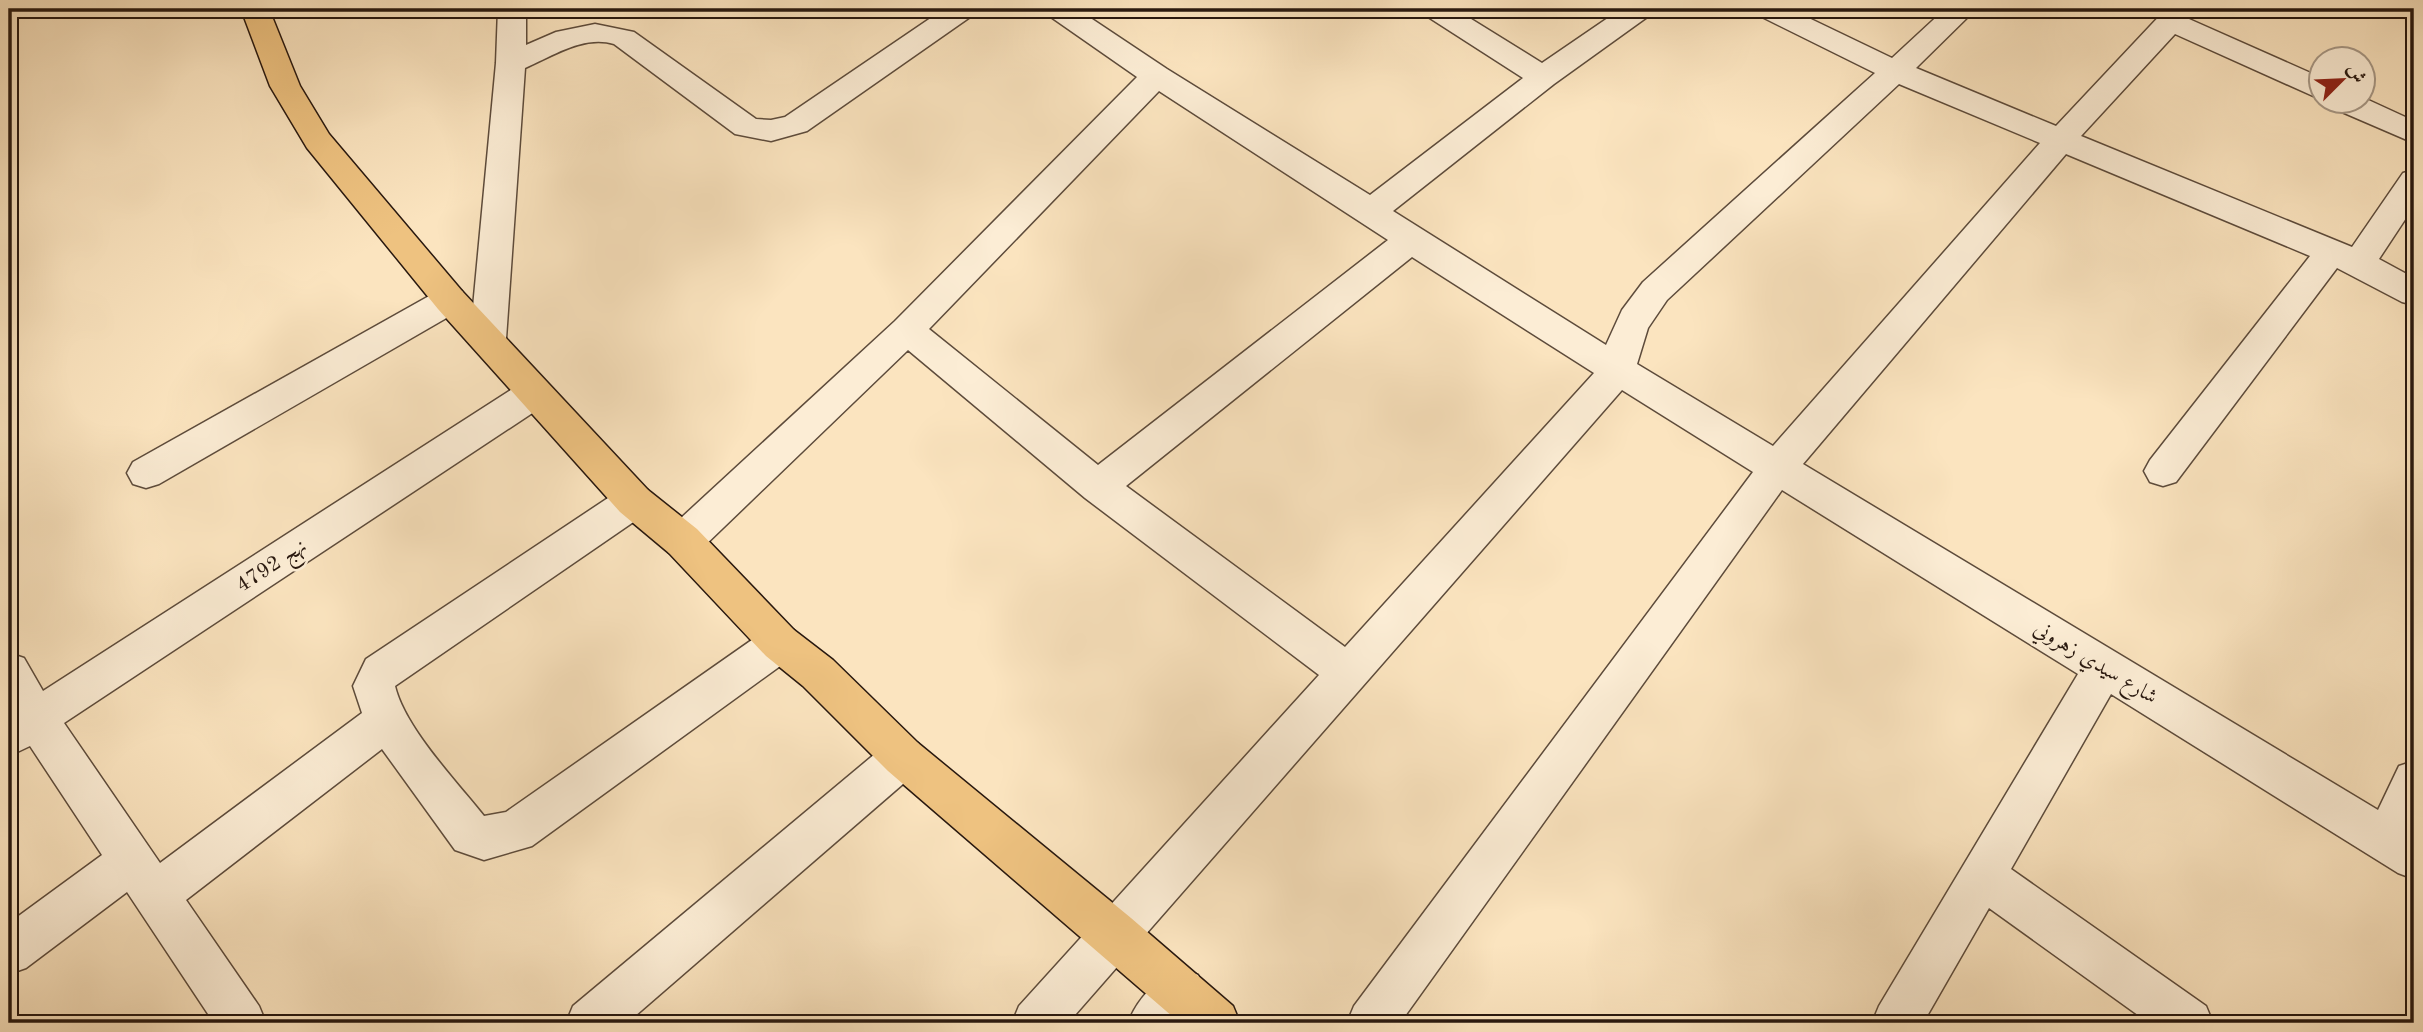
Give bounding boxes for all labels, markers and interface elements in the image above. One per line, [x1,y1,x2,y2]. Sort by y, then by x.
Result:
north arrow [2308,46,2378,116]
text: ش [2343,62,2368,87]
street label: نهج 4792 [233,536,315,602]
street label: شارع سيدي زهروني [2027,618,2161,714]

